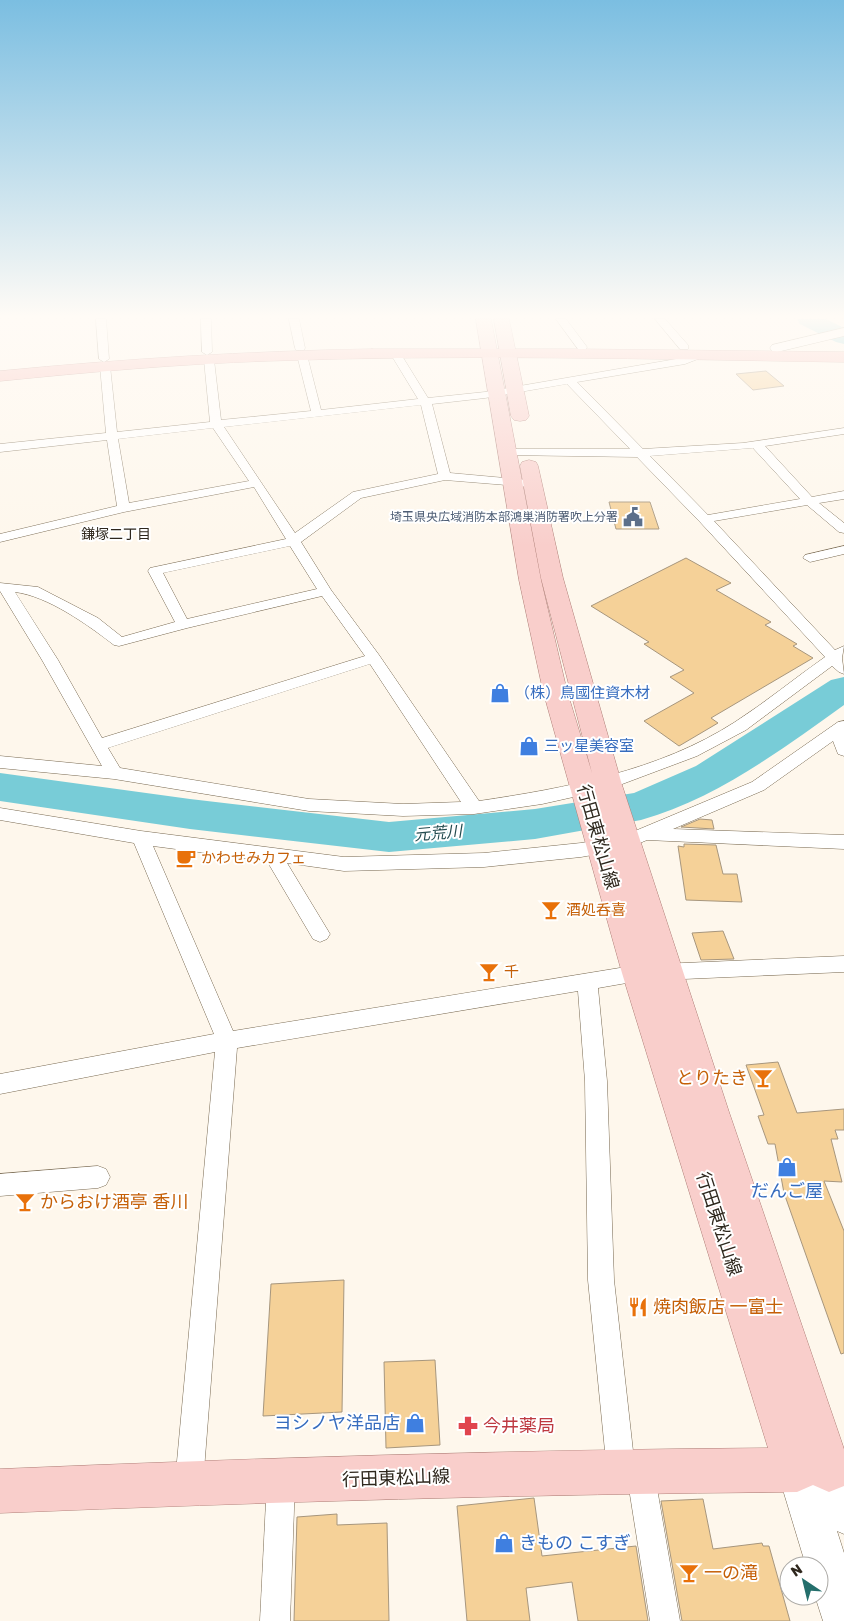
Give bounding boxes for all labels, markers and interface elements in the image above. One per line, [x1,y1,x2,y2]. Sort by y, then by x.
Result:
public building icon: 埼玉県央広域消防本部鴻巣消防署吹上分署 [622,506,644,528]
place label: 埼玉県央広域消防本部鴻巣消防署吹上分署 [390,510,618,524]
district label: 鎌塚二丁目 [81,526,151,543]
shop icon: （株）鳥國住資木材 [489,682,511,704]
place label: （株）鳥國住資木材 [515,684,650,702]
shop icon: 三ッ星美容室 [518,735,540,757]
place label: 三ッ星美容室 [544,737,634,755]
street label: 行田東松山線 [573,782,623,892]
water label: 元荒川 [413,821,465,845]
cafe icon: かわせみカフェ [175,847,197,869]
place label: かわせみカフェ [201,849,306,867]
bar icon: 酒処呑喜 [540,899,562,921]
place label: 酒処呑喜 [566,901,626,919]
bar icon: 千 [478,961,500,983]
place label: 千 [504,963,519,981]
place label: とりたき [676,1067,748,1089]
bar icon: とりたき [752,1067,774,1089]
shop icon: だんご屋 [776,1156,798,1178]
street label: 行田東松山線 [692,1169,746,1279]
place label: だんご屋 [751,1180,823,1202]
bar icon: からおけ酒亭 香川 [14,1191,36,1213]
place label: からおけ酒亭 香川 [40,1191,188,1213]
restaurant icon: 焼肉飯店 一富士 [627,1296,649,1318]
place label: 焼肉飯店 一富士 [653,1296,783,1318]
place label: ヨシノヤ洋品店 [274,1412,400,1434]
shop icon: ヨシノヤ洋品店 [404,1412,426,1434]
pharmacy icon: 今井薬局 [457,1415,479,1437]
place label: 今井薬局 [483,1415,555,1437]
street label: 行田東松山線 [342,1465,450,1491]
shop icon: きもの こすぎ [493,1532,515,1554]
place label: きもの こすぎ [519,1532,631,1554]
north arrow [779,1556,829,1606]
text: N [788,1561,806,1581]
bar icon: 一の滝 [678,1562,700,1584]
place label: 一の滝 [704,1562,758,1584]

